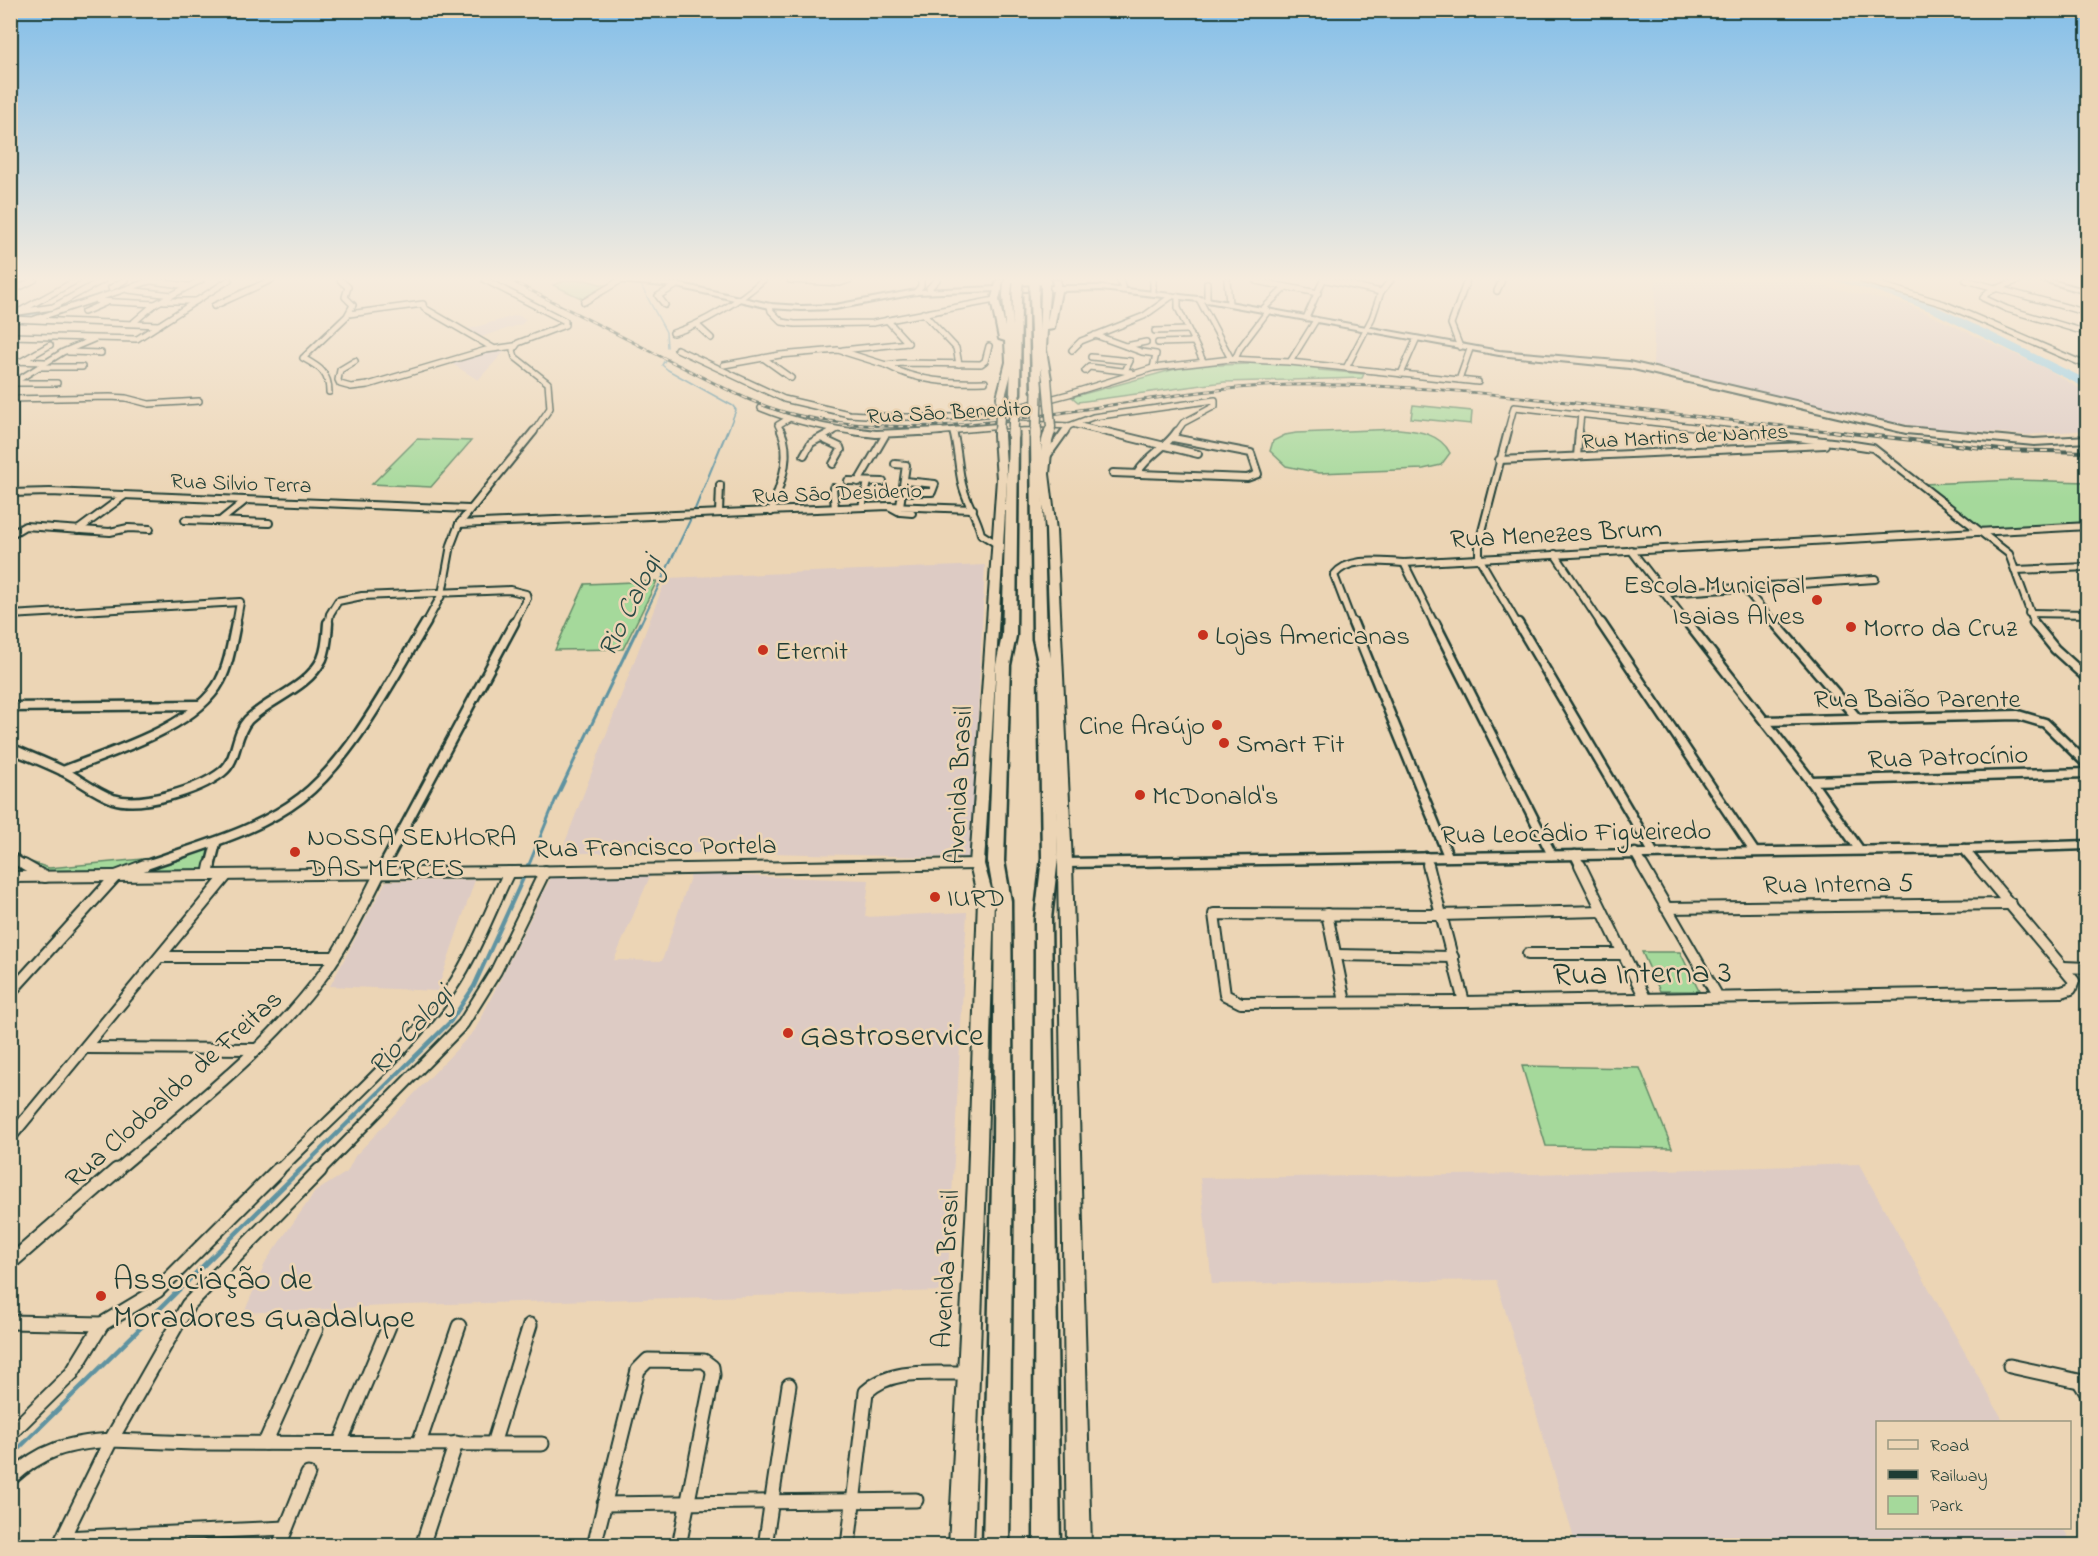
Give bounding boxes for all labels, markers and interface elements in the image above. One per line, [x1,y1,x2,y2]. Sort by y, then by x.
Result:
street label: Rua Sāo Benedito [866,394,1032,434]
street label: Rua Martins de Nantes [1581,417,1789,459]
street label: Rua Silvio Terra [170,467,312,503]
street label: Rua Sāo Desiderio [752,476,923,514]
street label: Rua Menezes Brum [1449,510,1663,561]
water label: Rio Calogi [589,546,675,665]
place label: Escola Municipal Isaias Alves [1623,567,1805,637]
marker: Escola Municipal Isaias Alves [1810,593,1824,607]
place label: Morro da Cruz [1863,610,2018,649]
place label: Lojas Americanas [1215,618,1410,657]
marker: Morro da Cruz [1844,620,1858,634]
marker: Lojas Americanas [1196,628,1210,642]
place label: Eternit [775,633,848,672]
marker: Eternit [756,643,770,657]
street label: Rua Baião Parente [1813,681,2022,720]
street label: Avenida Brasil [937,705,984,865]
place label: Cine Araújo [1079,708,1205,747]
marker: Cine Araújo [1210,718,1224,732]
place label: Smart Fit [1236,726,1345,765]
marker: Smart Fit [1217,736,1231,750]
street label: Rua Patrocínio [1867,736,2029,781]
place label: McDonald's [1152,778,1278,817]
marker: McDonald's [1133,788,1147,802]
street label: Rua Leocádio Figueiredo [1440,813,1712,856]
place label: NOSSA SENHORA DAS MERCES [306,819,516,889]
street label: Rua Francisco Portela [533,827,777,870]
marker: NOSSA SENHORA DAS MERCES [288,845,302,859]
street label: Rua Interna 5 [1762,865,1914,906]
place label: IURD [947,880,1005,919]
marker: IURD [928,890,942,904]
street label: Rua Interna 3 [1552,949,1732,1001]
water label: Rio Calogi [360,975,465,1086]
street label: Rua Clodoaldo de Freitas [57,981,292,1198]
place label: Gastroservice [800,1013,984,1061]
marker: Gastroservice [781,1026,795,1040]
street label: Avenida Brasil [924,1189,971,1349]
place label: Associação de Moradores Guadalupe [113,1257,415,1343]
marker: Associação de Moradores Guadalupe [94,1289,108,1303]
legend [1876,1421,2071,1529]
text: Road [1930,1434,1969,1460]
text: Railway [1930,1464,1987,1490]
text: Park [1930,1494,1963,1520]

